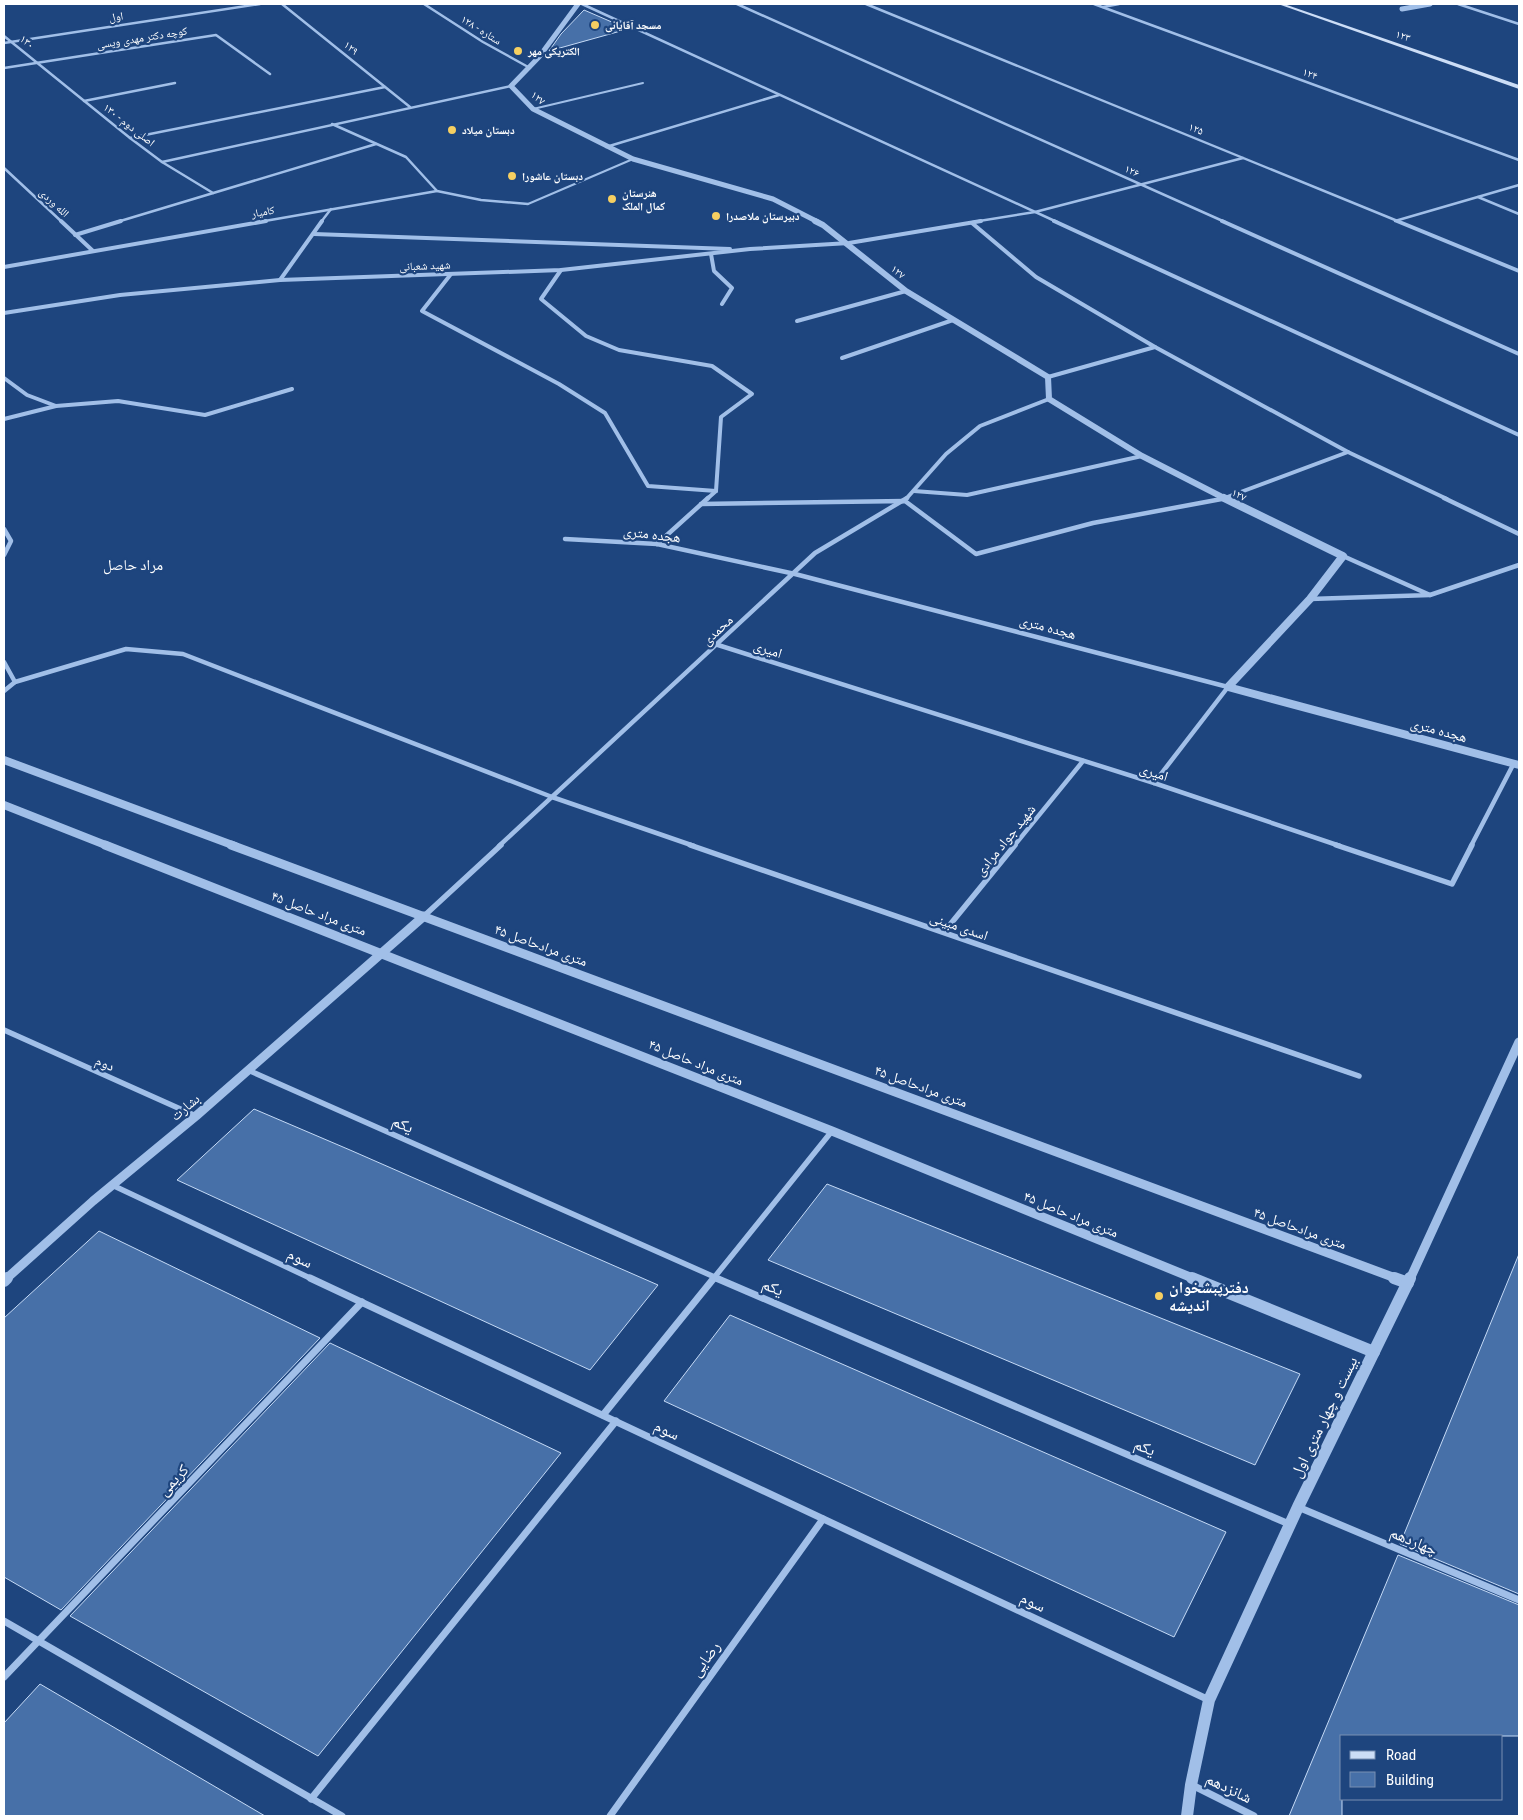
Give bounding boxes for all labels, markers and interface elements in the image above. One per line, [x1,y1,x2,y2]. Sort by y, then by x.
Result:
street label: اول [108,9,124,25]
street label: ۱۲۸ - ستاره [458,12,504,48]
marker: مسجد آقایانی [589,19,601,31]
place label: مسجد آقایانی [605,19,662,33]
street label: کوچه دکتر مهدی ویسی [96,24,189,52]
street label: ۱۲۳ [1394,27,1412,45]
street label: ۱۳۰ [17,32,37,52]
street label: ۱۲۹ [341,38,361,58]
marker: الکتریکی مهر [512,45,524,57]
place label: الکتریکی مهر [527,45,580,59]
street label: ۱۲۴ [1301,65,1319,83]
street label: ۱۲۷ [528,88,548,108]
street label: اصلی دوم - ۱۳۰ [101,101,157,149]
street label: ۱۲۵ [1187,120,1205,138]
marker: دبستان میلاد [446,124,458,136]
place label: دبستان میلاد [462,124,515,138]
street label: ۱۲۶ [1123,162,1141,180]
marker: دبستان عاشورا [506,170,518,182]
place label: دبستان عاشورا [522,170,583,184]
street label: الله وردی [36,186,72,220]
place label: هنرستان کمال الملک [622,187,665,214]
marker: هنرستان کمال الملک [606,193,618,205]
street label: کامیار [249,203,276,221]
marker: دبیرستان ملاصدرا [710,210,722,222]
place label: دبیرستان ملاصدرا [726,210,800,224]
street label: شهید شعبانی [399,259,451,273]
street label: ۱۲۷ [888,262,908,282]
street label: ۱۲۷ [1229,486,1249,504]
street label: هجده متری [622,523,682,546]
district label: مراد حاصل [103,556,163,575]
street label: محمدی [698,612,737,649]
street label: هجده متری [1018,612,1078,643]
street label: امیری [751,637,784,662]
street label: هجده متری [1409,715,1469,746]
street label: امیری [1137,760,1170,785]
street label: شهید جواد مرادی [971,801,1039,879]
street label: ۴۵ متری مراد حاصل [269,887,369,939]
street label: اسدی مبینی [928,909,990,944]
street label: ۴۵ متری مرادحاصل [492,921,590,970]
street label: ۴۵ متری مراد حاصل [646,1036,746,1089]
street label: دوم [92,1052,117,1076]
street label: ۴۵ متری مرادحاصل [872,1062,970,1111]
street label: بشارت [167,1090,203,1124]
street label: یکم [389,1111,417,1138]
street label: ۴۵ متری مراد حاصل [1021,1188,1121,1241]
street label: ۴۵ متری مرادحاصل [1251,1204,1349,1253]
street label: سوم [284,1244,316,1273]
street label: یکم [759,1274,787,1301]
place label: دفترپبشخوان اندیشه [1169,1278,1249,1315]
marker: دفترپبشخوان اندیشه [1153,1290,1165,1302]
street label: بیست و چهار متری اول [1286,1353,1363,1481]
street label: سوم [651,1416,683,1445]
street label: یکم [1131,1434,1159,1461]
street label: کریمی [154,1460,193,1500]
street label: چهاردهم [1387,1523,1441,1560]
street label: سوم [1017,1588,1049,1617]
street label: رضایی [686,1638,725,1681]
legend [1340,1735,1503,1800]
text: Road [1386,1746,1416,1764]
street label: شانزدهم [1203,1769,1255,1808]
text: Building [1386,1771,1434,1789]

